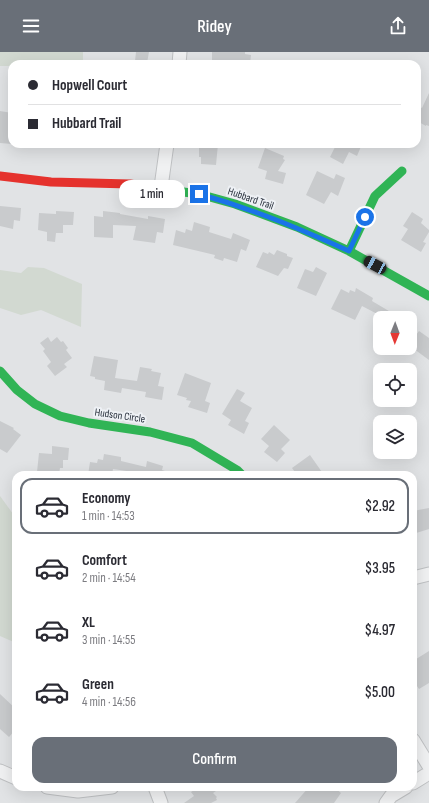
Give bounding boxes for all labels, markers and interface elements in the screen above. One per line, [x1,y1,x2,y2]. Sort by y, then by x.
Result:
icon: menu [20,15,42,37]
icon: share [387,15,409,37]
text: Ridey [197,16,232,37]
text: Hopwell Court [52,76,127,95]
text: Hubbard Trail [52,114,121,133]
callout: 1 min [119,180,185,208]
route end [190,185,208,203]
street label: Hubbard Trail [226,185,276,212]
text: 1 min [140,186,164,202]
route start [356,208,374,226]
car [362,254,388,276]
north arrow [373,311,417,355]
map controls [373,311,417,459]
button: locate [373,363,417,407]
street label: Hudson Circle [94,406,146,425]
button: layers [373,415,417,459]
icon: car [34,488,70,524]
text: Economy [82,489,131,508]
text: $2.92 [365,497,395,516]
text: 1 min · 14:53 [82,508,135,524]
icon: car [34,550,70,586]
text: Comfort [82,551,127,570]
text: $3.95 [365,559,395,578]
text: 2 min · 14:54 [82,570,136,586]
icon: car [34,612,70,648]
text: XL [82,613,95,632]
text: $4.97 [365,621,395,640]
text: 3 min · 14:55 [82,632,135,648]
icon: car [34,674,70,710]
text: Green [82,675,114,694]
text: $5.00 [364,683,395,702]
text: 4 min · 14:56 [82,694,136,710]
button: Confirm [32,737,397,783]

